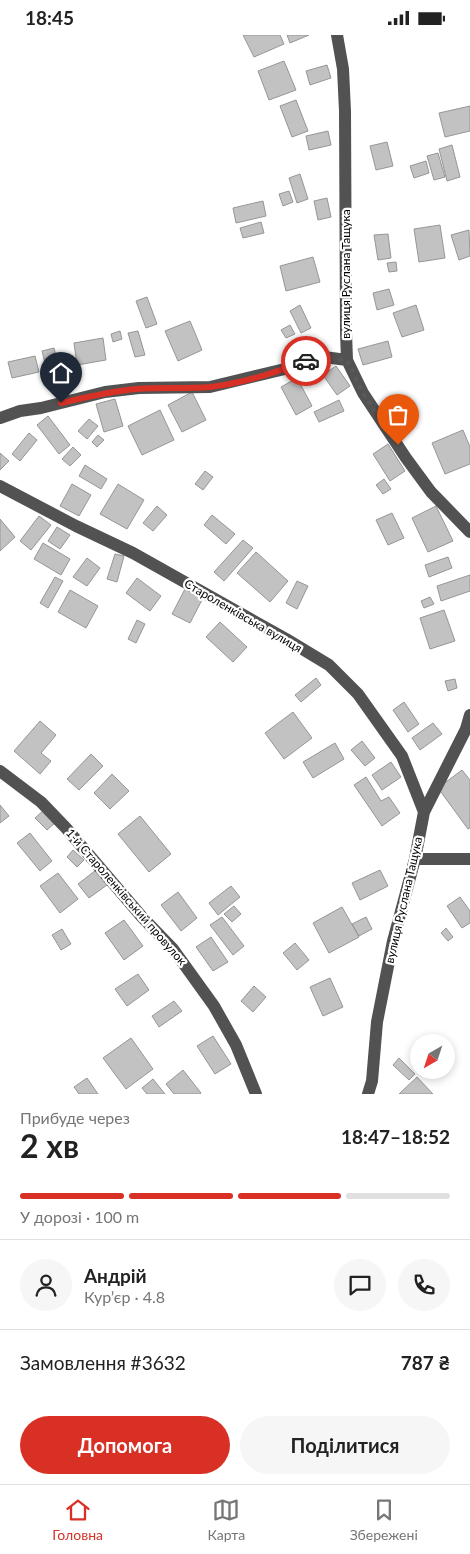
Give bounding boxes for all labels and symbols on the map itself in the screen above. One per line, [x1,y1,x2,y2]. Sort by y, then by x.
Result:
street label: вулиця Руслана Тащука [338,209,353,339]
courier [281,336,331,386]
pin [40,352,82,403]
pin [377,394,419,445]
street label: Староленківська вулиця [182,576,305,655]
street label: 1-й Староленківський провулок [63,825,190,969]
street label: вулиця Руслана Тащука [382,835,425,965]
north arrow [410,1034,455,1079]

